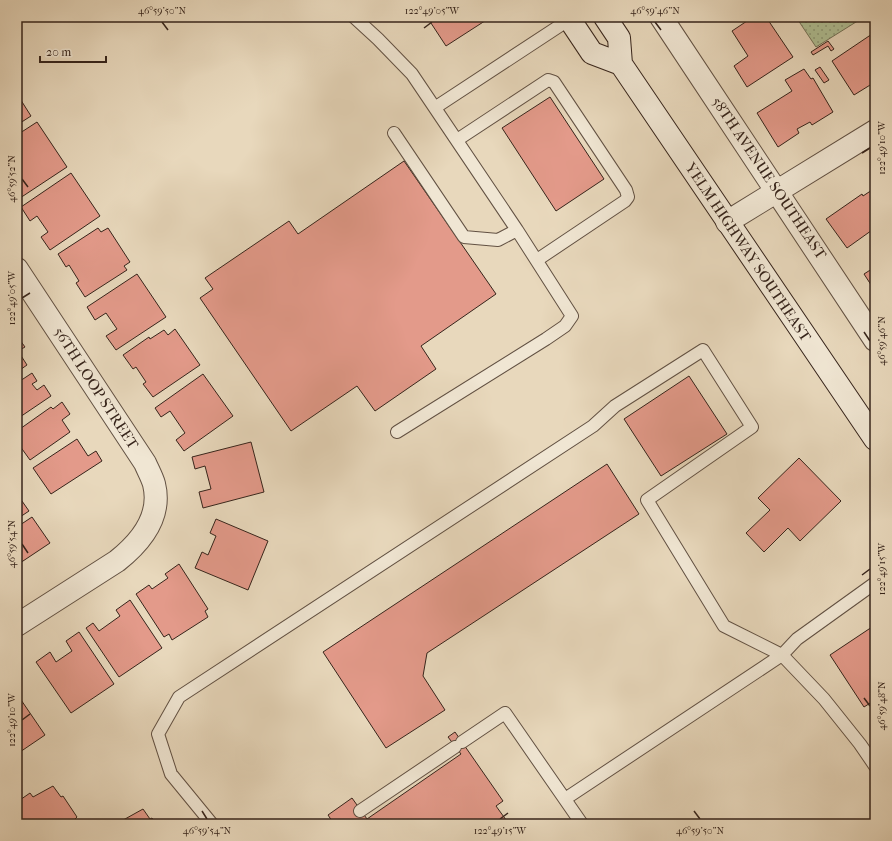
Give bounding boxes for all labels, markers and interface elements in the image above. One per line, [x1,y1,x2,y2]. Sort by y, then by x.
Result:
text: 46°59'50"N [138,5,186,17]
text: 122°49'05"W [405,5,460,17]
text: 46°59'46"N [630,5,680,17]
scale bar [40,38,106,64]
text: 20 m [46,45,71,59]
street label: 58TH AVENUE SOUTHEAST [708,93,831,263]
text: 122°49'10"W [876,120,888,175]
text: 46°59'52"N [6,155,18,203]
street label: YELM HIGHWAY SOUTHEAST [681,158,815,346]
text: 122°49'05"W [6,270,18,325]
text: 46°59'46"N [876,316,888,366]
street label: 56TH LOOP STREET [50,324,143,453]
text: 46°59'54"N [6,519,18,568]
text: 122°49'15"W [876,542,888,595]
text: 46°59'48"N [876,681,888,731]
text: 122°49'10"W [6,692,18,747]
text: 46°59'54"N [183,825,232,837]
text: 122°49'15"W [474,825,527,837]
text: 46°59'50"N [676,825,724,837]

